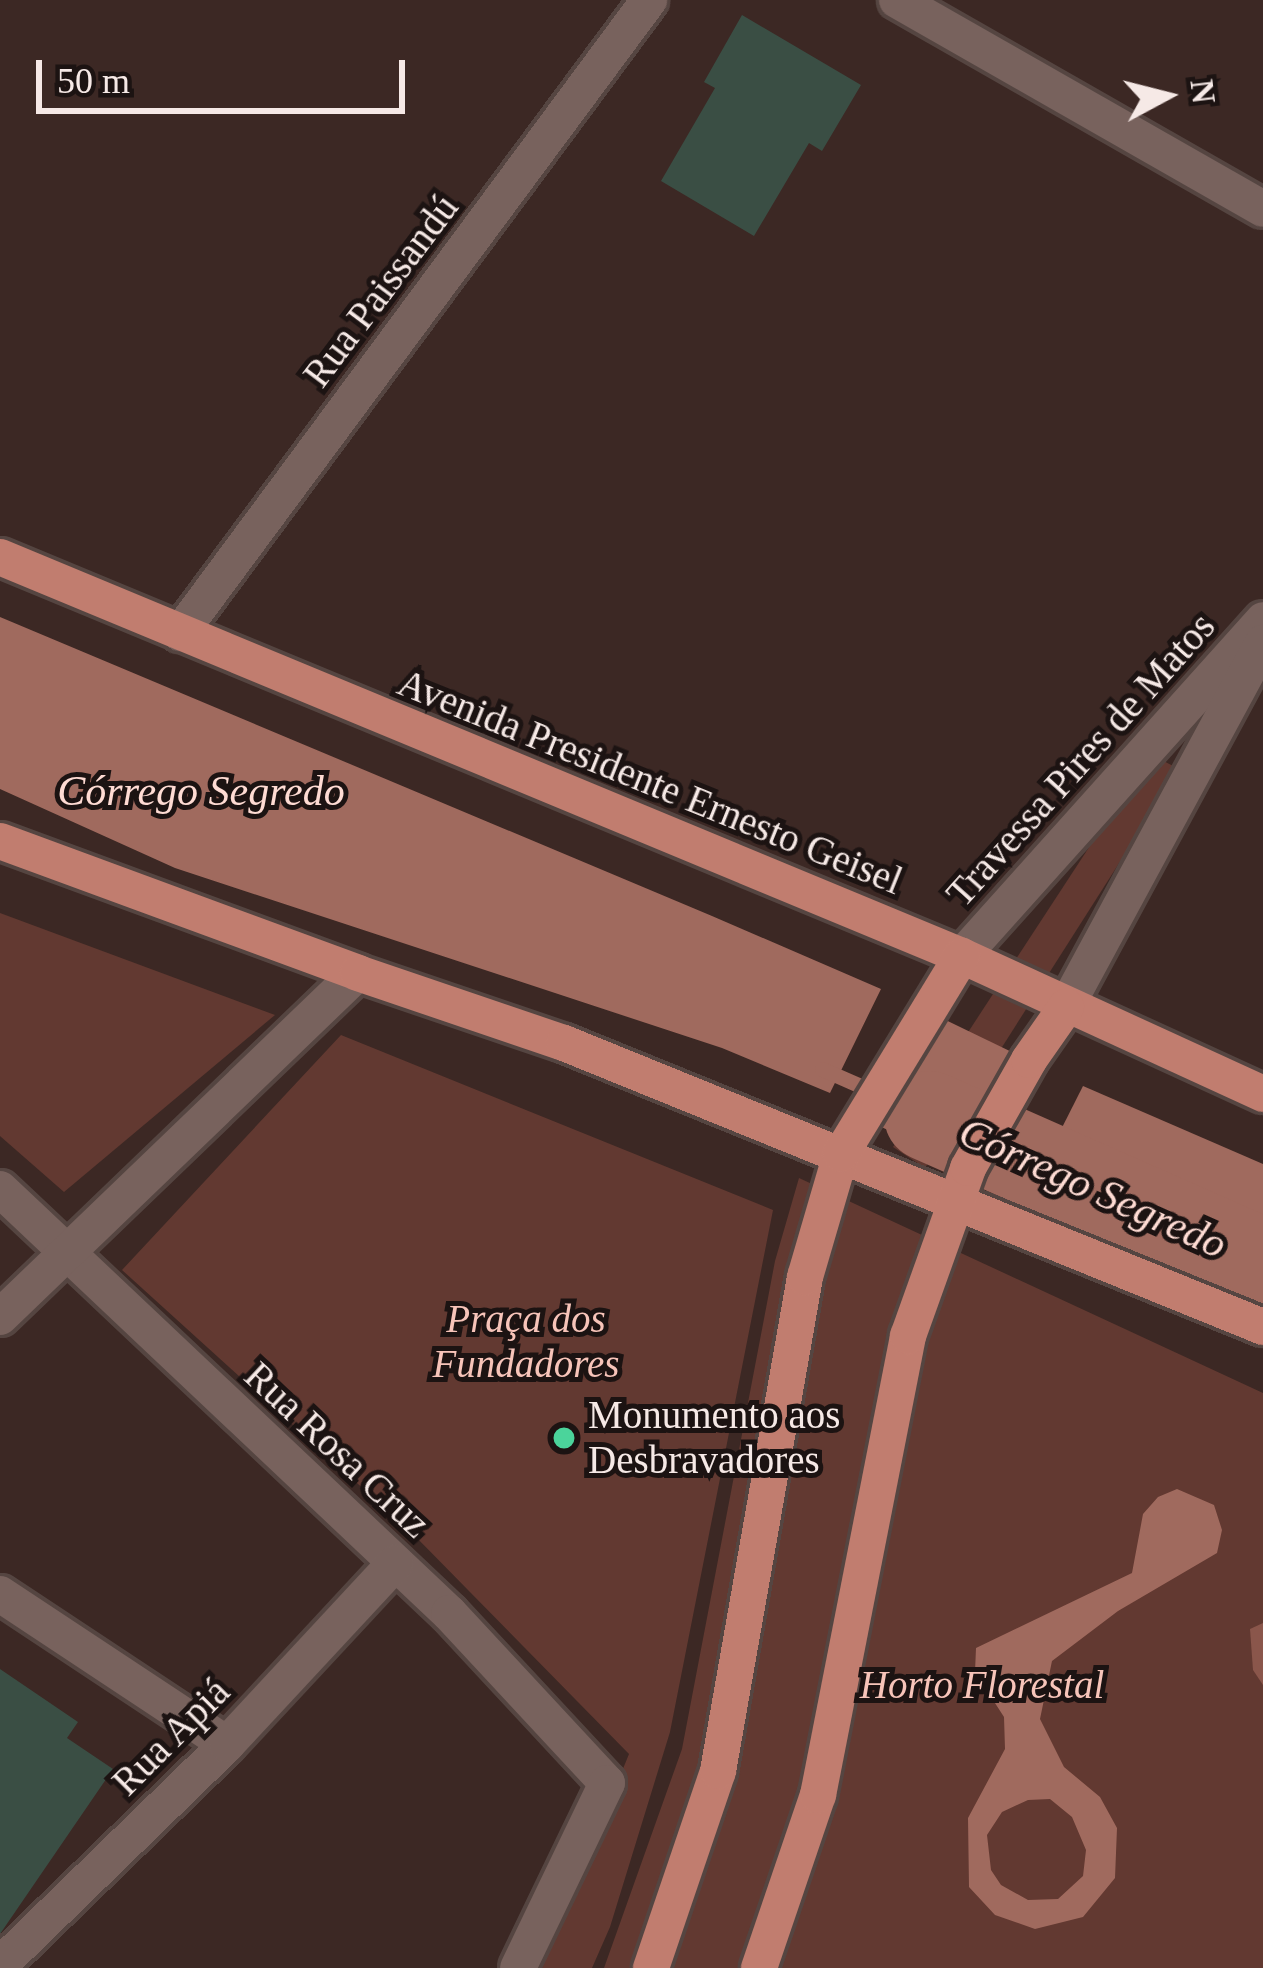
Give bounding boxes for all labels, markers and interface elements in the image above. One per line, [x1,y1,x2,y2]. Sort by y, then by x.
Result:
scale bar [42,36,411,110]
north arrow [1107,36,1227,156]
text: 50 m [57,61,130,101]
text: N [1183,78,1222,106]
street label: Rua Paissandú [294,186,468,396]
street label: Travessa Pires de Matos [937,604,1225,916]
street label: Avenida Presidente Ernesto Geisel [391,659,909,905]
water label: Córrego Segredo [57,766,345,816]
water label: Córrego Segredo [951,1107,1235,1269]
park label: Praça dos Fundadores [432,1297,620,1388]
street label: Rua Rosa Cruz [235,1352,439,1548]
place label: Monumento aos Desbravadores [588,1393,840,1484]
marker: Monumento aos Desbravadores [551,1425,577,1451]
park label: Horto Florestal [860,1662,1104,1708]
street label: Rua Apiá [102,1668,240,1806]

